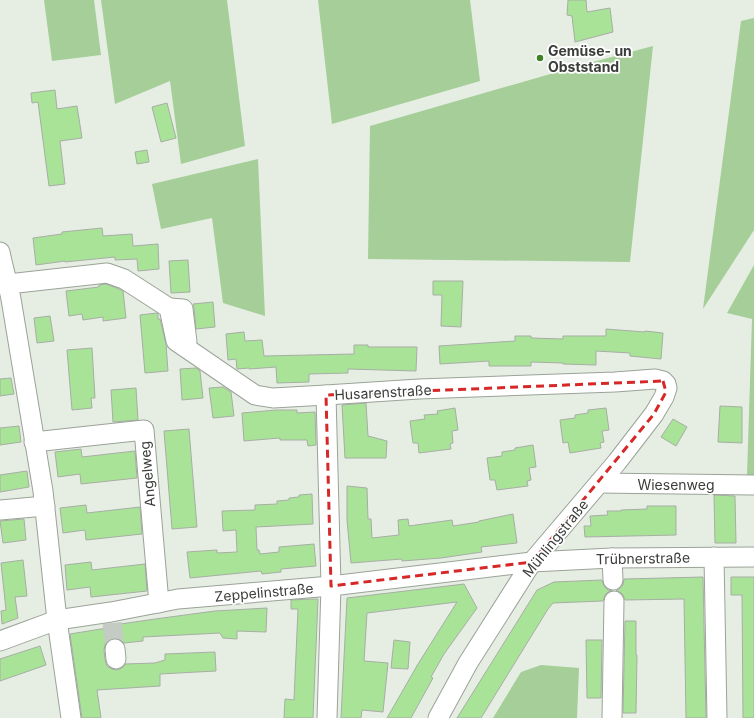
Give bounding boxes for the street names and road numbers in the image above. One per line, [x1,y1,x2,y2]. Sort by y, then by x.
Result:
street label: Husarenstraße [334,381,432,403]
street label: Angelweg [136,440,158,508]
street label: Wiesenweg [637,476,715,493]
street label: Mühlingstraße [519,496,591,580]
street label: Trübnerstraße [596,549,690,567]
street label: Zeppelinstraße [214,579,314,605]

